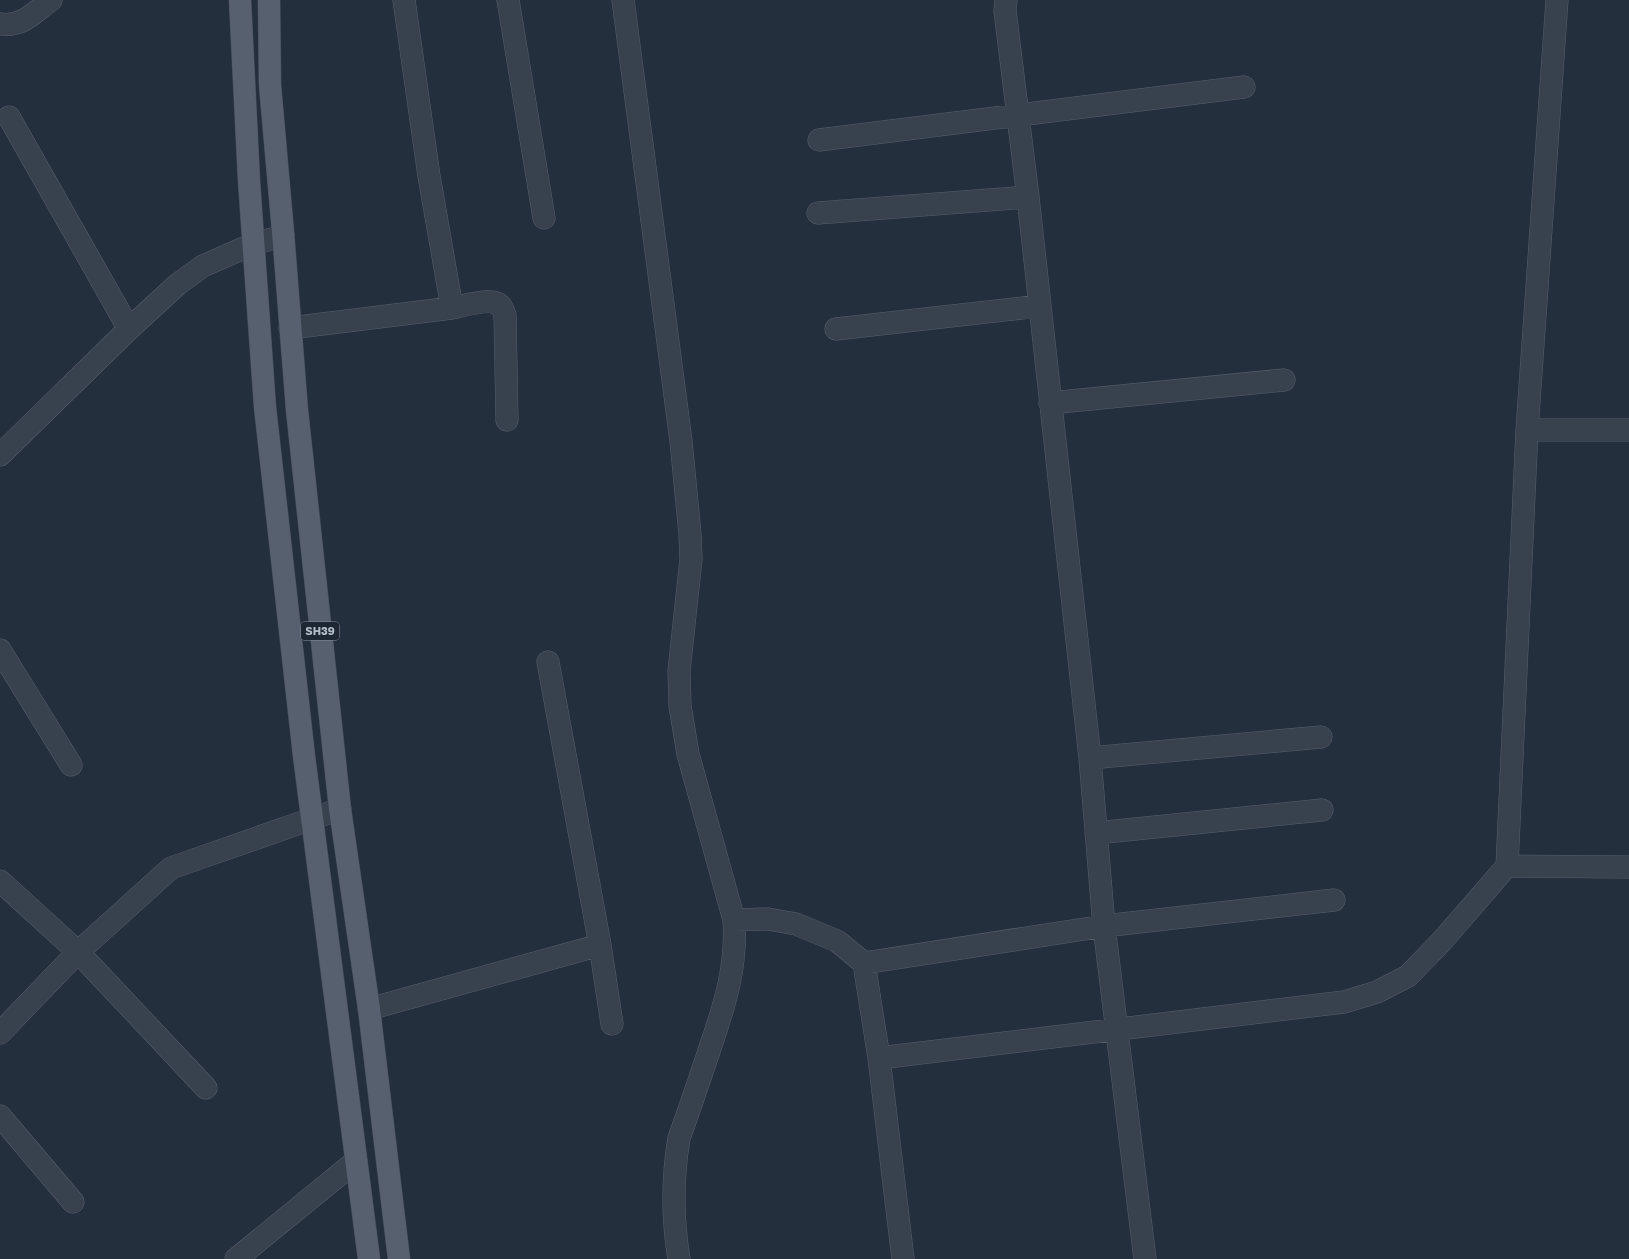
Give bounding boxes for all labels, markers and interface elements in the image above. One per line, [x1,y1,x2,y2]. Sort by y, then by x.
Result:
road number: SH39 [301,622,339,640]

